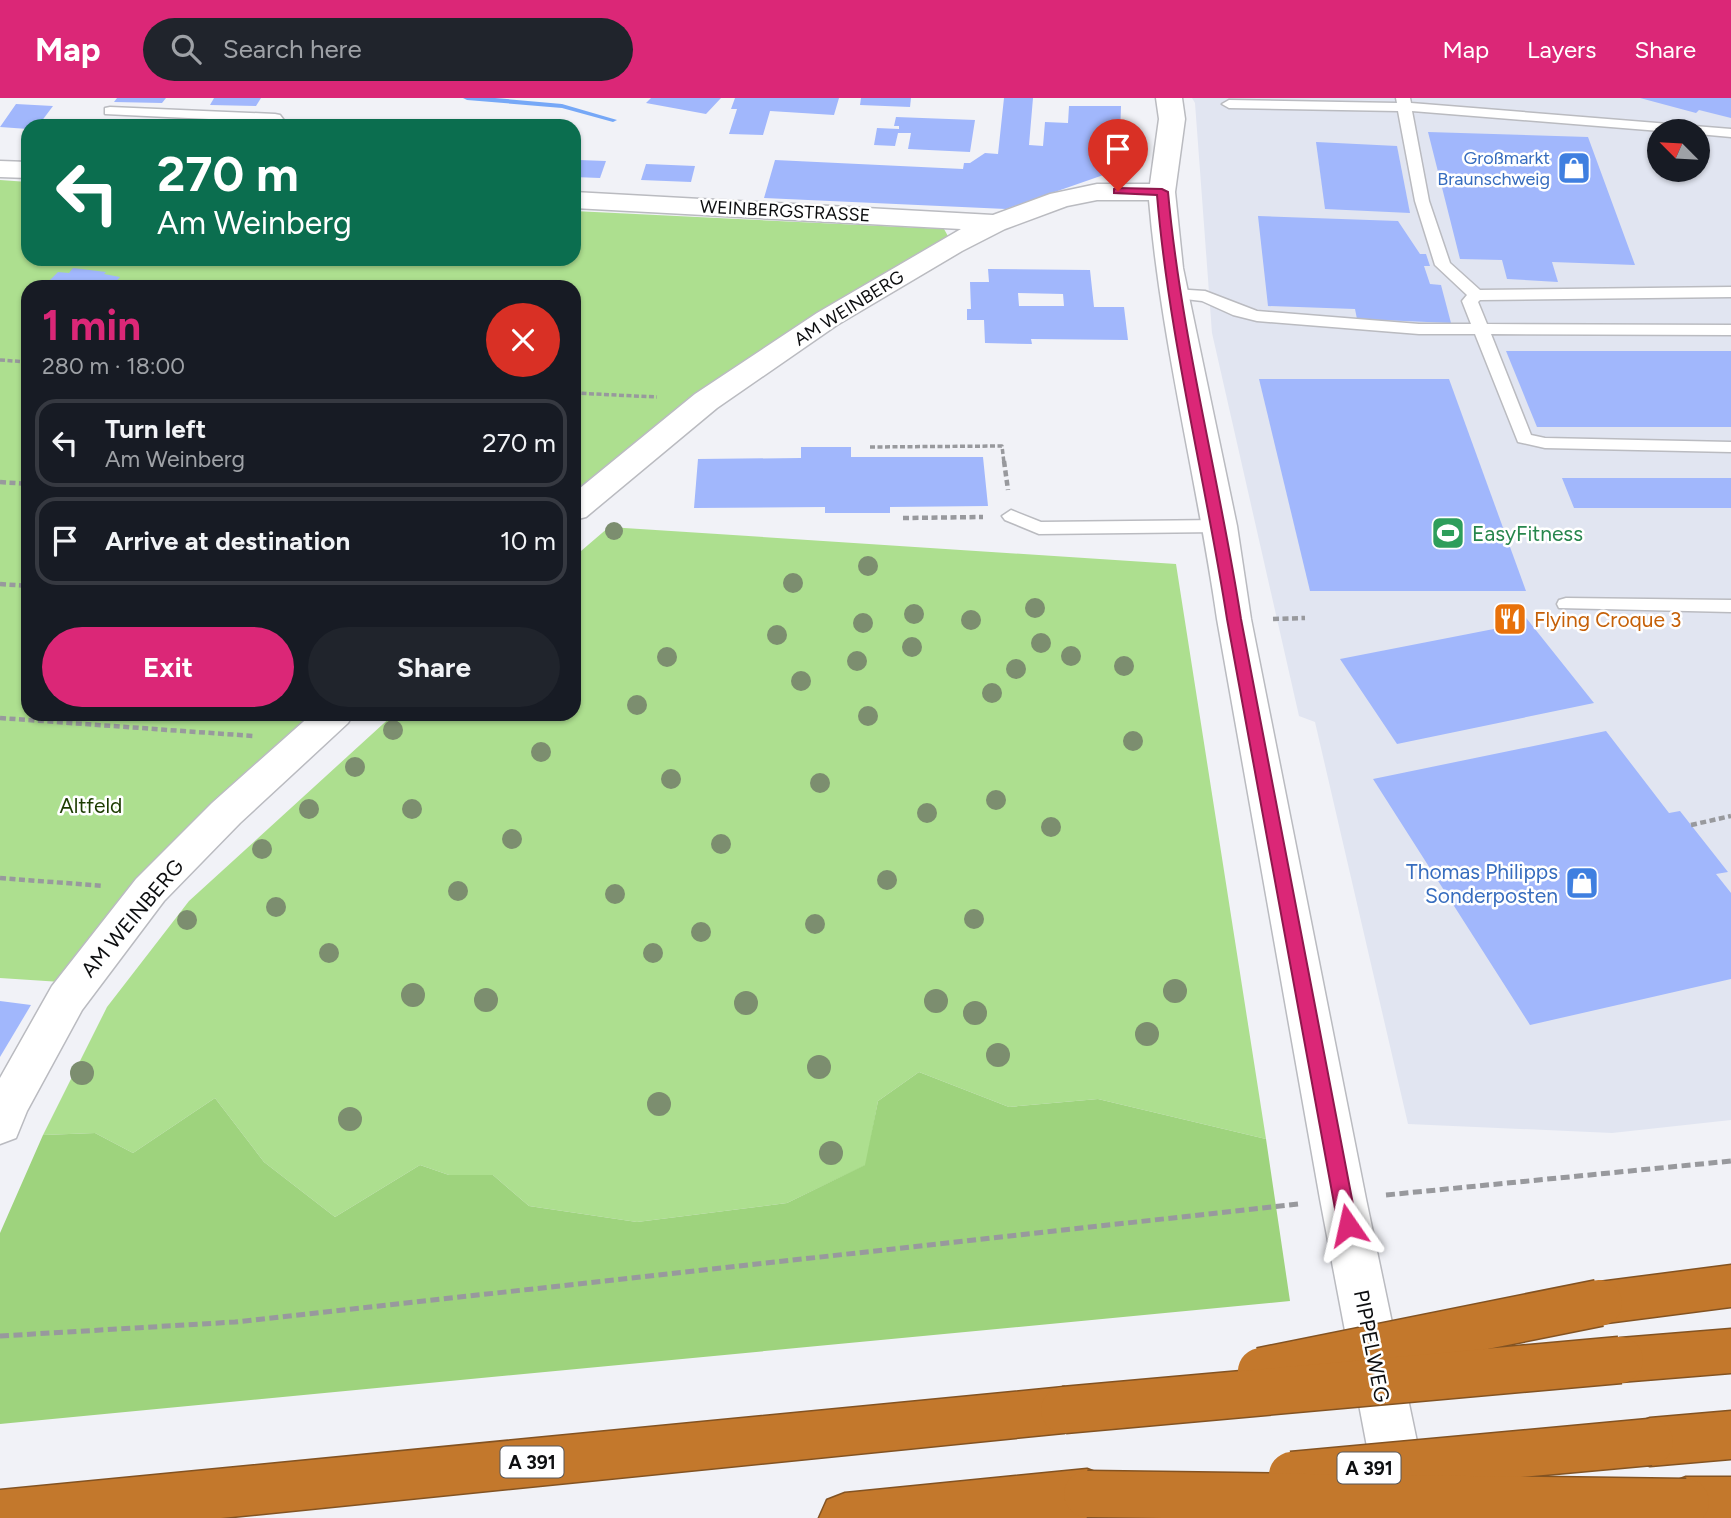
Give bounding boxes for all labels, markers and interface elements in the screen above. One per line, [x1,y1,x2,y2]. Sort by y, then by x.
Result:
search box [143,18,633,81]
text: Map [35,30,101,69]
icon: search [167,30,205,68]
text: Search here [223,33,362,65]
text: Map [1442,35,1489,64]
text: Layers [1527,35,1596,64]
text: Share [1634,35,1696,64]
pin [1088,119,1148,191]
north arrow [1647,119,1710,182]
map controls [1647,119,1710,182]
icon: arrive [1099,130,1137,168]
text: 270 m [157,144,299,203]
icon: left [42,147,133,238]
place label: Großmarkt Braunschweig [1437,147,1550,190]
shop icon: Großmarkt Braunschweig [1555,149,1593,187]
street label: WEINBERGSTRASSE [699,196,871,226]
text: Am Weinberg [157,204,352,242]
street label: AM WEINBERG [790,265,908,351]
text: 1 min [42,300,141,351]
button: close [486,303,560,377]
text: 280 m · 18:00 [42,352,185,380]
text: Turn left [105,413,206,445]
icon: left [46,424,84,462]
text: 270 m [482,427,556,459]
text: Am Weinberg [105,445,245,473]
sports icon: EasyFitness [1429,514,1467,552]
place label: EasyFitness [1472,521,1583,546]
icon: arrive [46,522,84,560]
text: Arrive at destination [105,525,350,557]
text: 10 m [500,525,556,557]
restaurant icon: Flying Croque 3 [1491,600,1529,638]
place label: Flying Croque 3 [1534,607,1682,632]
button: Exit [42,627,294,707]
button: Share [308,627,560,707]
park label: Altfeld [60,793,122,818]
street label: AM WEINBERG [75,854,189,982]
place label: Thomas Philipps Sonderposten [1406,859,1558,908]
shop icon: Thomas Philipps Sonderposten [1563,864,1601,902]
position arrow [1311,1188,1385,1262]
street label: PIPPELWEG [1349,1288,1395,1404]
road number: A 391 [500,1446,564,1478]
road number: A 391 [1338,1452,1400,1484]

